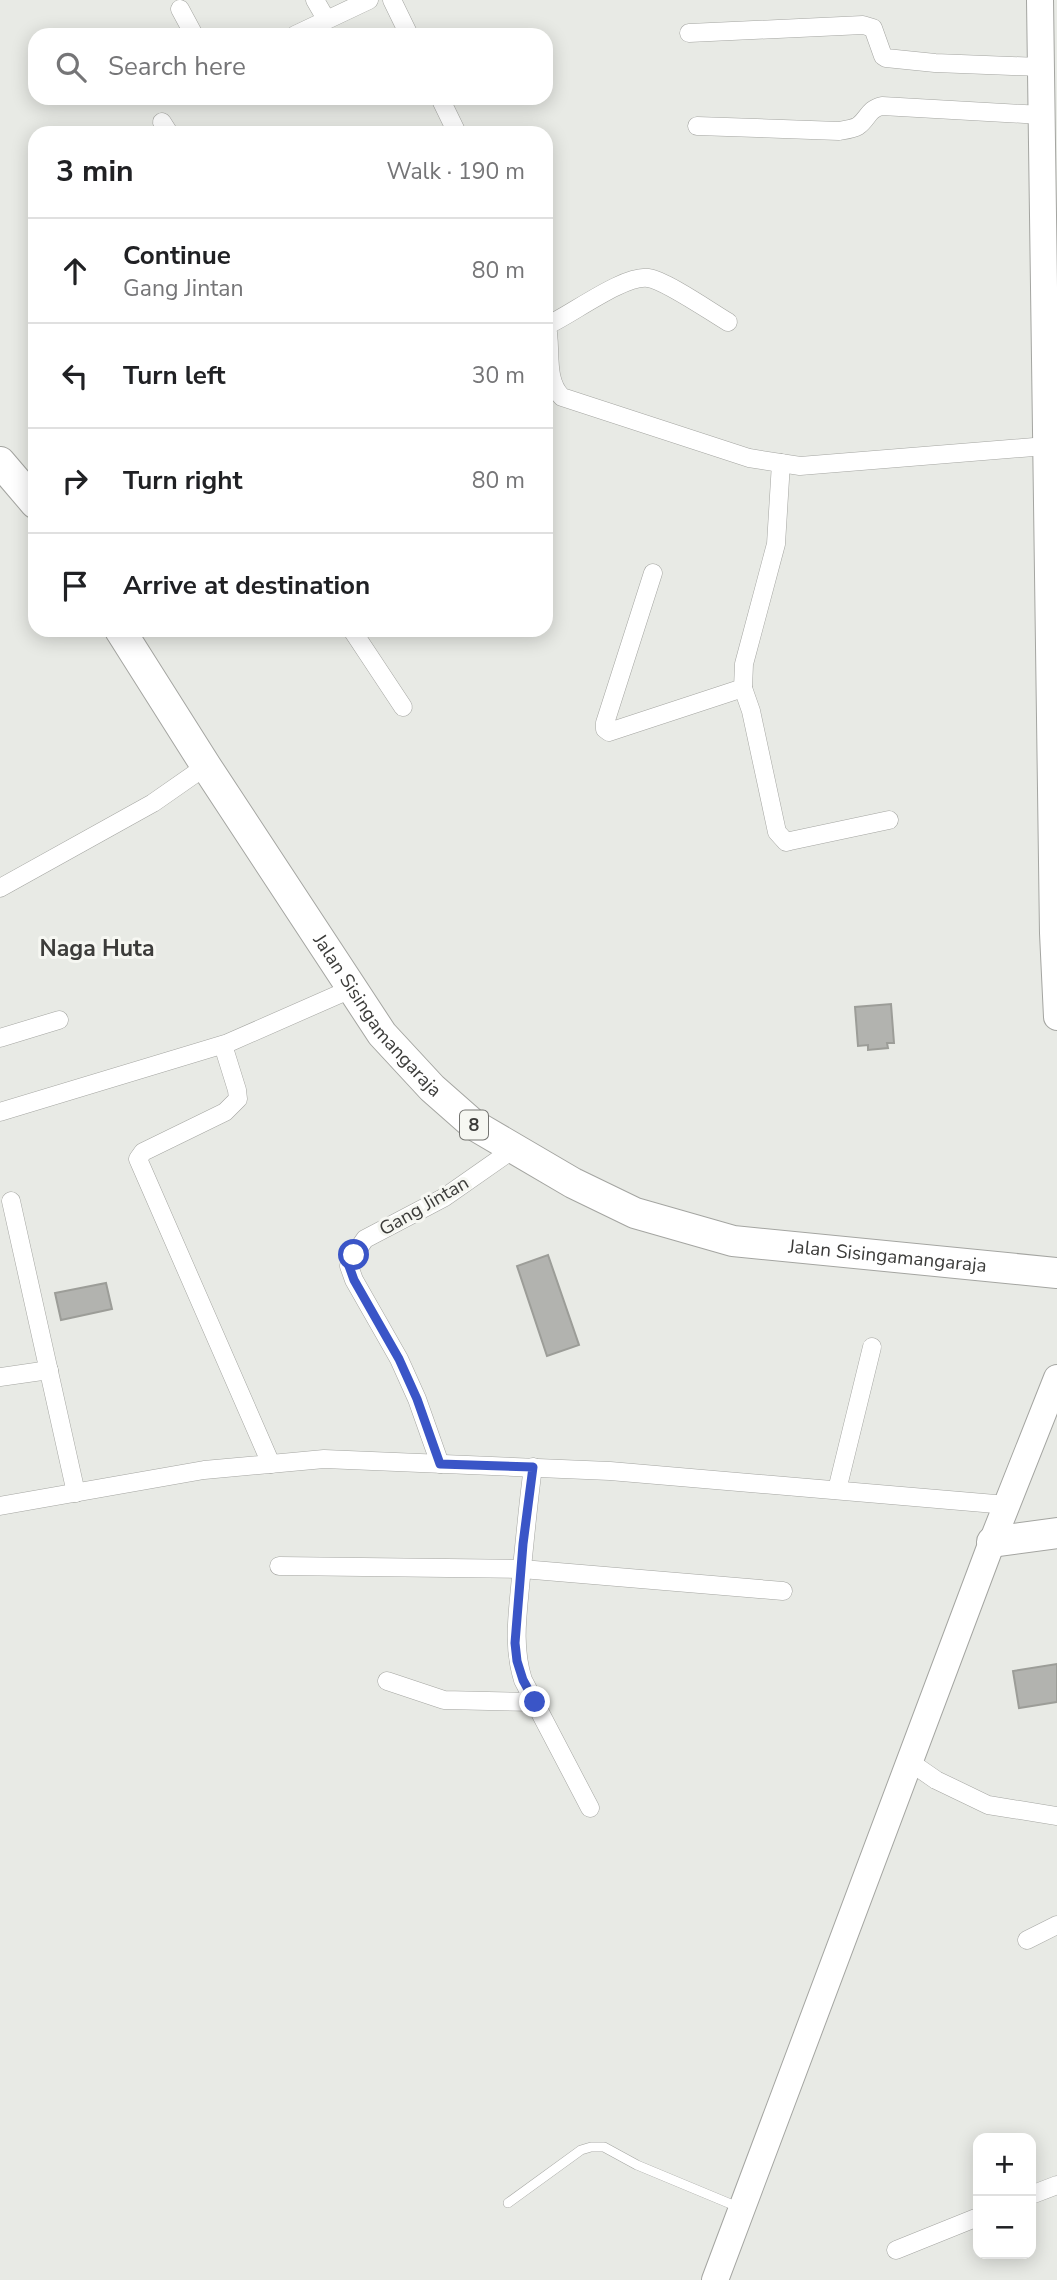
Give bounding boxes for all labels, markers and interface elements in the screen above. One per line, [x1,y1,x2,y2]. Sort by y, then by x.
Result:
search box [28,28,553,105]
icon: search [52,48,90,86]
text: Search here [108,49,246,84]
text: 3 min [56,151,134,192]
text: Walk · 190 m [386,156,525,187]
text: Continue [123,238,231,273]
icon: ahead [56,252,94,290]
text: 80 m [472,255,525,286]
text: Gang Jintan [123,273,244,304]
icon: left [56,357,94,395]
text: Turn left [123,358,226,393]
text: 30 m [472,360,525,391]
icon: right [56,462,94,500]
text: Turn right [123,463,242,498]
text: 80 m [472,465,525,496]
icon: arrive [56,567,94,605]
text: Arrive at destination [123,568,370,603]
street label: Jalan Sisingamangaraja [306,928,447,1103]
district label: Naga Huta [40,933,154,964]
road number: 8 [460,1110,488,1140]
street label: Gang Jintan [374,1170,474,1242]
street label: Jalan Sisingamangaraja [786,1233,988,1279]
route start [338,1239,369,1270]
route end [519,1686,550,1717]
map controls [973,2133,1036,2259]
button: + [973,2133,1036,2196]
button: − [973,2196,1036,2259]

